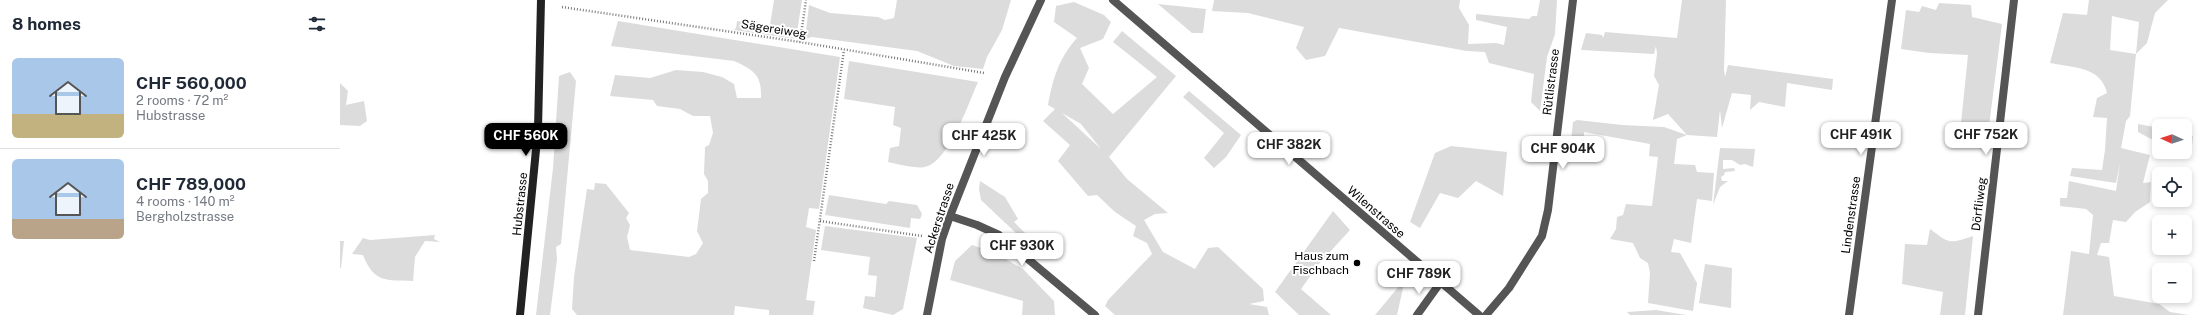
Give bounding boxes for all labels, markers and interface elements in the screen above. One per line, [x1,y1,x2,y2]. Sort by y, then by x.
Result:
icon: filters [306,13,328,35]
text: 8 homes [12,14,81,34]
street label: Sägereiweg [740,17,808,41]
street label: Rütlistrasse [1540,48,1562,116]
text: CHF 560,000 [136,73,247,93]
icon: home [44,74,92,122]
text: 2 rooms · 72 m² [136,93,228,108]
text: Hubstrasse [136,108,205,123]
north arrow [2152,119,2192,159]
map controls [2152,119,2192,303]
pin: CHF 491K [1820,122,1902,156]
pin: CHF 752K [1945,122,2027,156]
pin: CHF 560K [485,123,567,157]
pin: CHF 425K [943,123,1025,157]
text: CHF 491K [1830,127,1892,142]
text: CHF 752K [1954,127,2018,142]
text: CHF 560K [493,128,559,143]
text: CHF 425K [951,128,1017,143]
pin: CHF 382K [1248,132,1330,166]
pin: CHF 904K [1522,136,1604,170]
text: CHF 382K [1256,137,1322,152]
text: CHF 904K [1531,141,1595,156]
button: locate [2152,167,2192,207]
street label: Hubstrasse [510,171,530,237]
text: CHF 789,000 [136,174,246,194]
icon: home [44,175,92,223]
street label: Lindenstrasse [1839,175,1863,255]
street label: Dörfliweg [1969,176,1989,232]
street label: Ackerstrasse [921,181,957,255]
street label: Wilenstrasse [1344,183,1408,241]
text: 4 rooms · 140 m² [136,194,235,209]
text: Bergholzstrasse [136,209,234,224]
button: + [2152,215,2192,255]
pin: CHF 930K [981,233,1063,267]
text: CHF 930K [989,238,1055,253]
place label: Haus zum Fischbach [1292,249,1349,277]
marker: Haus zum Fischbach [1352,258,1362,268]
pin: CHF 789K [1378,261,1460,295]
button: − [2152,263,2192,303]
text: CHF 789K [1387,266,1451,281]

